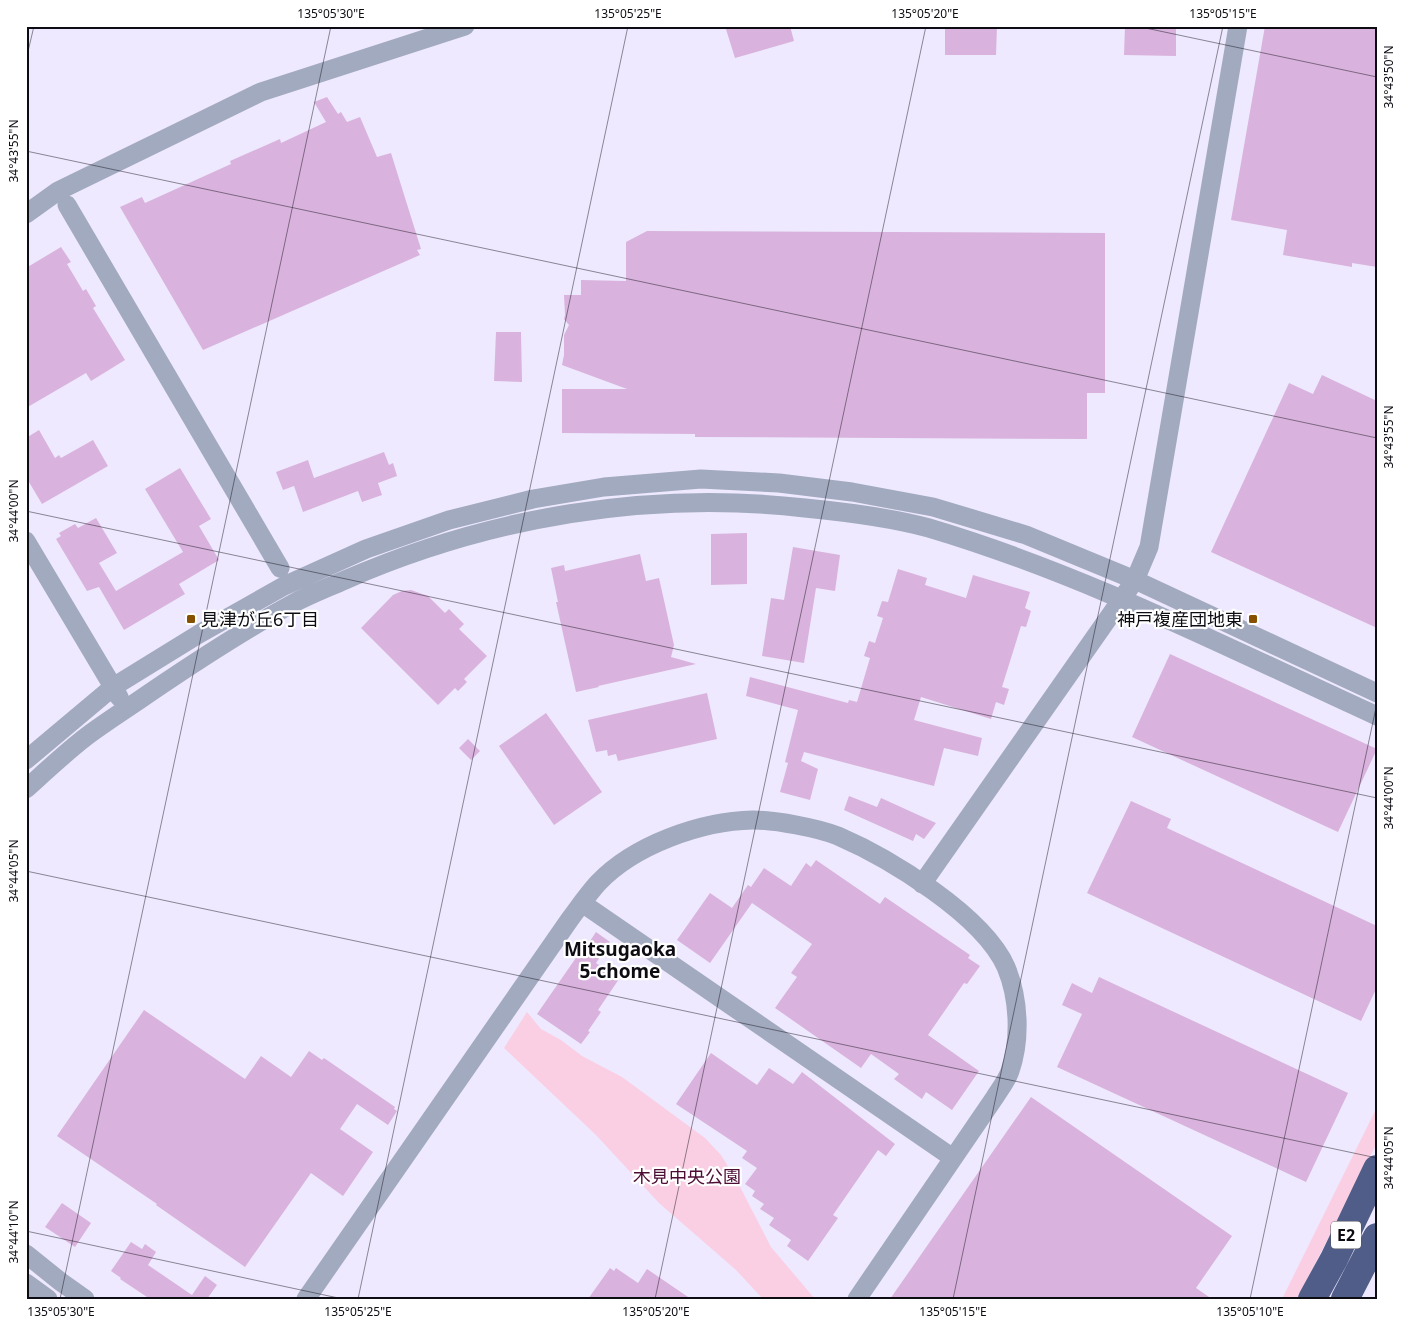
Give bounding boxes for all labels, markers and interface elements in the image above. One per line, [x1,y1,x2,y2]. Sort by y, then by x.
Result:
text: 135°05'30"E [297,5,365,22]
text: 135°05'25"E [594,5,662,22]
text: 135°05'20"E [891,5,959,22]
text: 135°05'15"E [1189,5,1257,22]
text: 34°43'50"N [1380,45,1397,109]
text: 34°43'55"N [5,119,22,183]
text: 34°43'55"N [1380,405,1397,469]
text: 34°44'00"N [5,479,22,543]
place label: 見津が丘6丁目 [201,607,319,631]
place label: 神戸複産団地東 [1117,607,1243,631]
marker: 見津が丘6丁目 [185,613,197,625]
marker: 神戸複産団地東 [1247,613,1259,625]
text: 34°44'00"N [1380,766,1397,830]
text: 34°44'05"N [5,839,22,903]
district label: Mitsugaoka 5-chome [564,936,676,984]
text: 34°44'05"N [1380,1126,1397,1190]
park label: 木見中央公園 [633,1164,741,1188]
text: 34°44'10"N [5,1200,22,1264]
road number: E2 [1331,1222,1361,1248]
text: 135°05'30"E [27,1303,95,1320]
text: 135°05'25"E [324,1303,392,1320]
text: 135°05'20"E [622,1303,690,1320]
text: 135°05'15"E [919,1303,987,1320]
text: 135°05'10"E [1216,1303,1284,1320]

